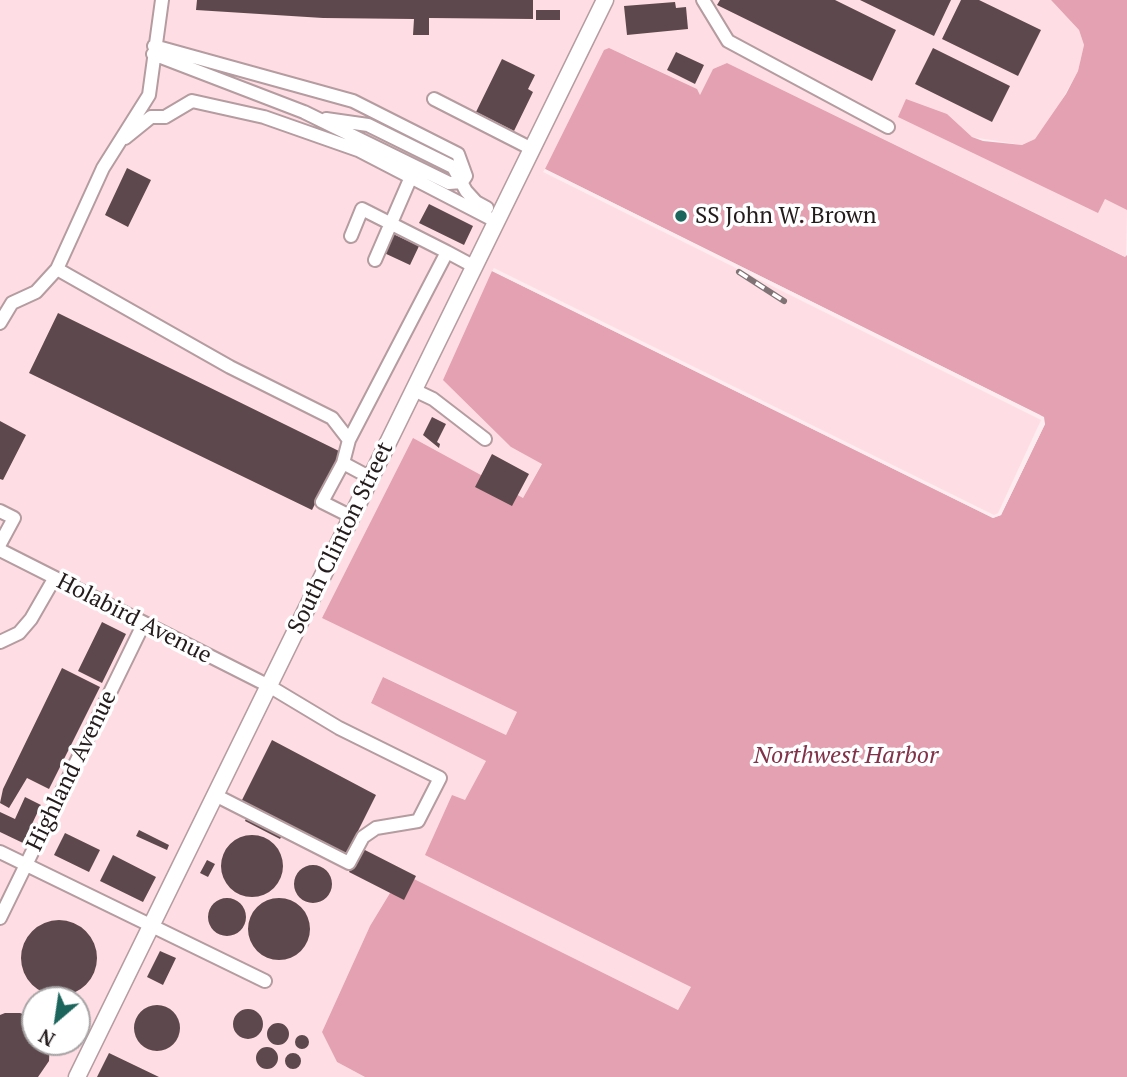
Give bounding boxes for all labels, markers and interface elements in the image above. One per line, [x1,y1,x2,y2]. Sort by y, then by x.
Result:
place label: SS John W. Brown [695,202,876,230]
marker: SS John W. Brown [673,208,689,224]
street label: South Clinton Street [283,438,399,638]
street label: Holabird Avenue [52,568,216,670]
street label: Highland Avenue [21,686,123,856]
water label: Northwest Harbor [754,742,938,770]
north arrow [21,986,91,1056]
text: N [34,1024,59,1052]

